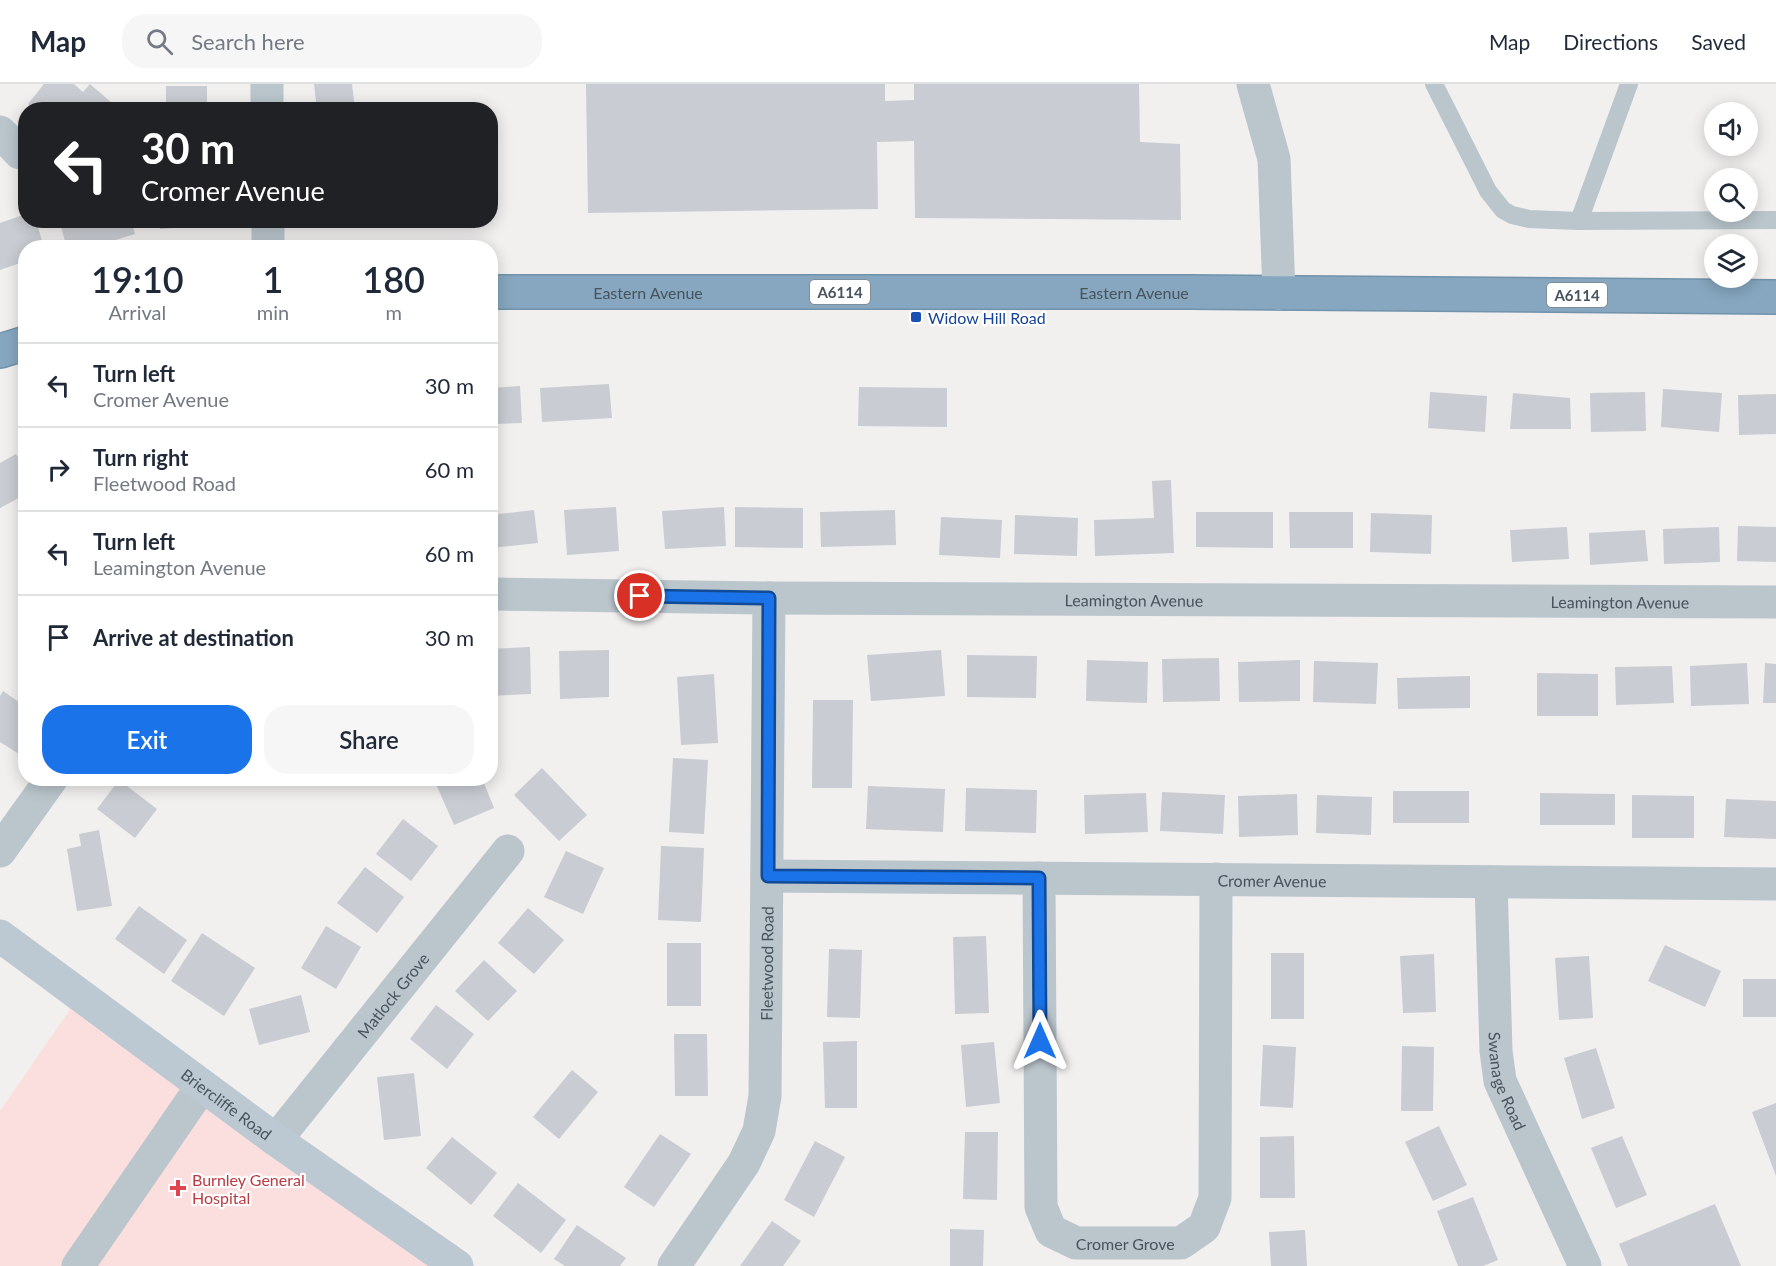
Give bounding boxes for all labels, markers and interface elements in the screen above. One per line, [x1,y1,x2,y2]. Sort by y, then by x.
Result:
search box [122,14,542,68]
text: Map [30,24,86,58]
icon: search [143,25,176,58]
text: Search here [191,28,305,55]
text: Map [1489,29,1530,54]
text: Directions [1563,29,1658,54]
text: Saved [1691,29,1746,54]
map controls [1704,102,1758,288]
button: sound [1704,102,1758,156]
text: 30 m [141,123,235,173]
icon: left [42,126,120,204]
button: search [1704,168,1758,222]
text: Cromer Avenue [141,174,325,207]
button: layers [1704,234,1758,288]
text: 19:10 [91,257,184,301]
text: 1 [263,257,283,301]
text: 180 [362,257,425,301]
road number: A6114 [810,280,870,304]
street label: Eastern Avenue [593,283,703,302]
street label: Eastern Avenue [1079,283,1189,302]
road number: A6114 [1547,283,1607,307]
text: Arrival [109,300,166,324]
text: min [257,300,289,324]
text: m [385,300,402,324]
place label: Widow Hill Road [928,308,1046,327]
marker: Widow Hill Road [909,310,923,324]
text: Turn left [93,360,175,387]
icon: left [42,369,75,402]
text: 30 m [425,372,474,399]
text: Cromer Avenue [93,387,229,411]
text: Turn right [93,444,188,471]
icon: right [42,453,75,486]
text: 60 m [425,456,474,483]
text: Fleetwood Road [93,471,236,495]
text: Turn left [93,528,175,555]
icon: left [42,537,75,570]
text: 60 m [425,540,474,567]
text: Leamington Avenue [93,555,266,579]
pin [614,570,665,621]
icon: arrive [623,579,656,612]
street label: Leamington Avenue [1065,590,1203,609]
street label: Leamington Avenue [1551,592,1689,611]
icon: arrive [42,621,75,654]
text: Arrive at destination [93,624,294,651]
text: 30 m [425,624,474,651]
button: Exit [42,705,252,774]
button: Share [264,705,474,774]
street label: Cromer Avenue [1217,870,1327,890]
street label: Fleetwood Road [756,906,776,1021]
street label: Matlock Grove [353,949,432,1041]
position arrow [1008,1009,1072,1073]
street label: Swanage Road [1486,1032,1531,1133]
street label: Briercliffe Road [178,1064,276,1143]
place label: Burnley General Hospital [192,1170,305,1207]
marker: Burnley General Hospital [169,1179,187,1197]
street label: Cromer Grove [1076,1234,1175,1253]

